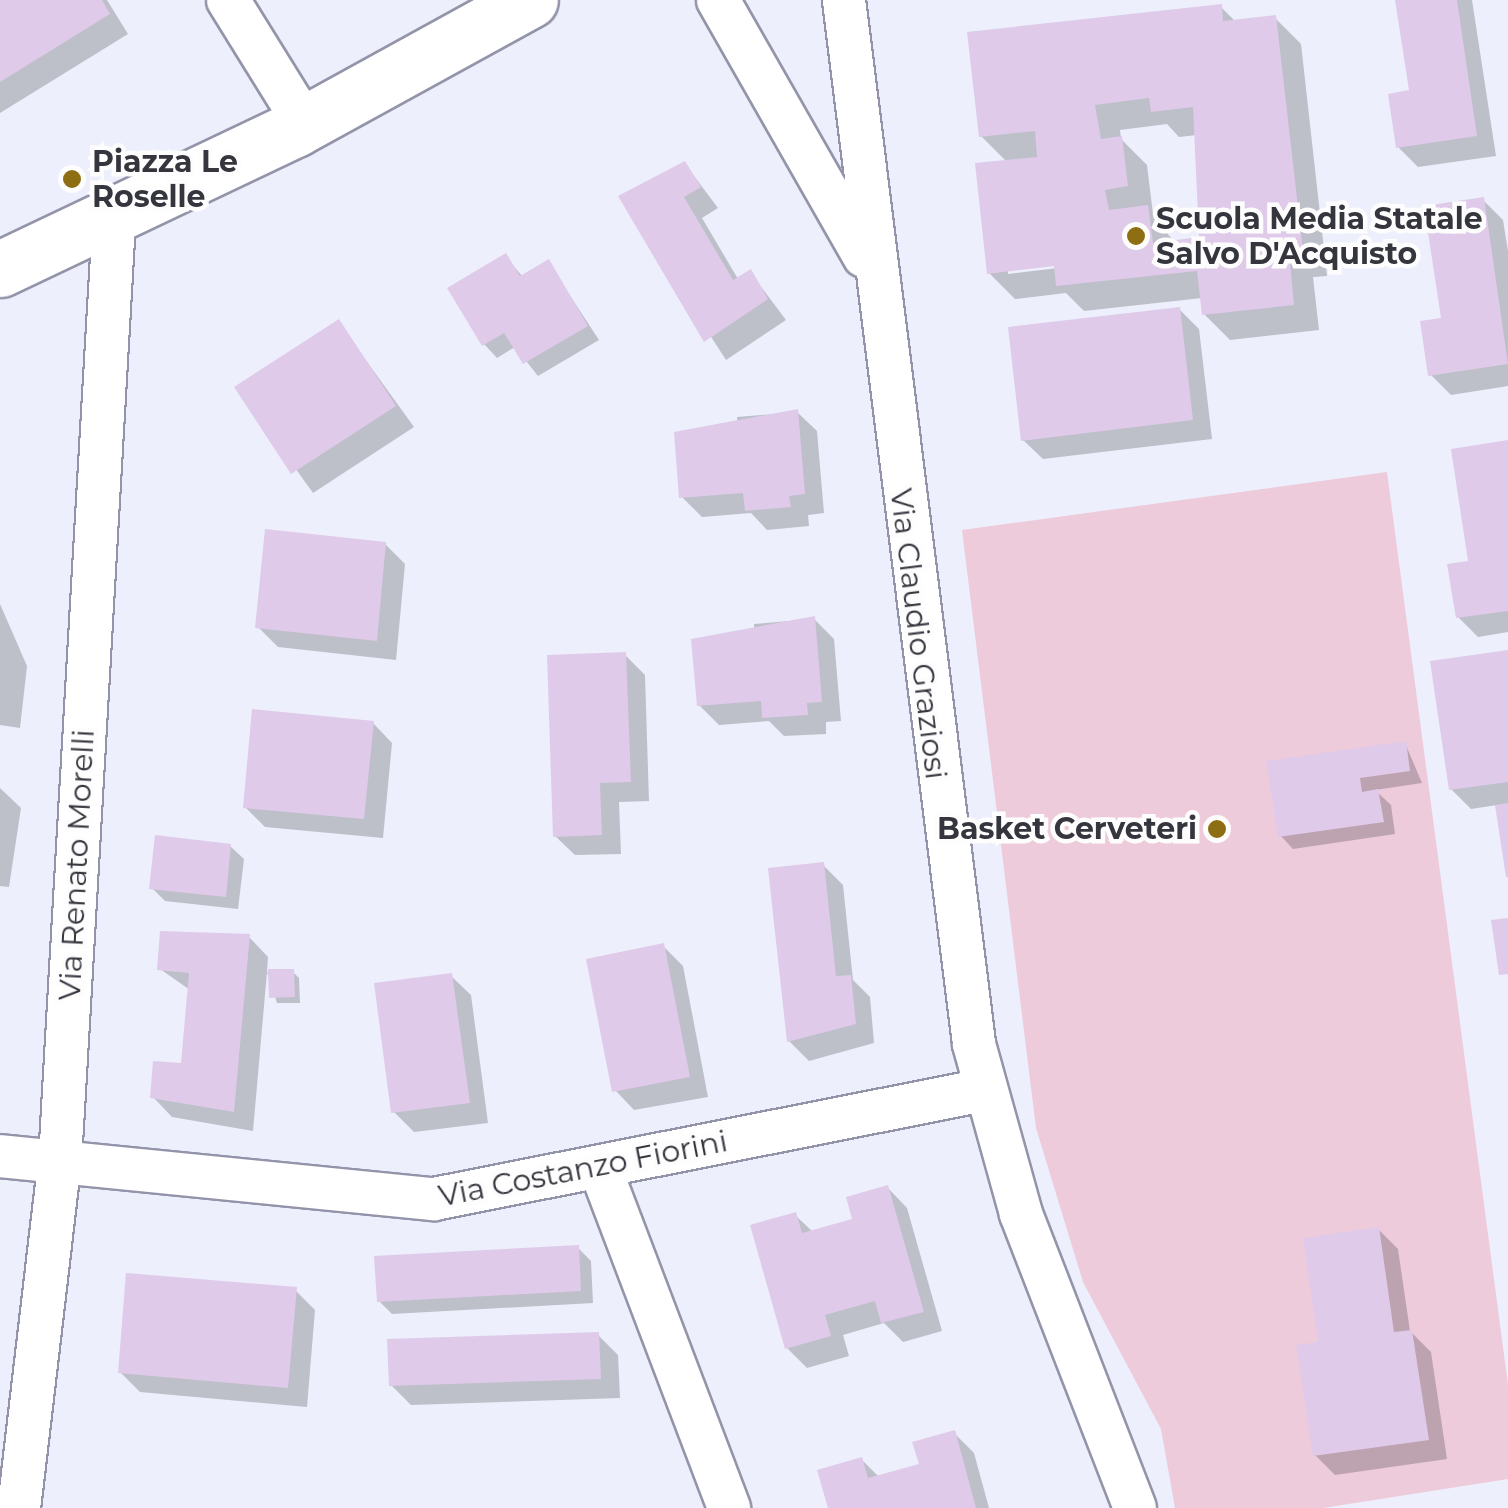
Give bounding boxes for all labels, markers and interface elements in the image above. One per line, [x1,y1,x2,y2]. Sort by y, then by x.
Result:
place label: Piazza Le Roselle [92,144,238,214]
marker: Piazza Le Roselle [61,168,83,190]
place label: Scuola Media Statale Salvo D'Acquisto [1156,201,1483,272]
marker: Scuola Media Statale Salvo D'Acquisto [1125,225,1147,247]
street label: Via Claudio Graziosi [882,486,954,782]
street label: Via Renato Morelli [52,728,102,1002]
place label: Basket Cerveteri [937,811,1197,847]
marker: Basket Cerveteri [1206,818,1228,840]
street label: Via Costanzo Fiorini [436,1123,730,1215]

